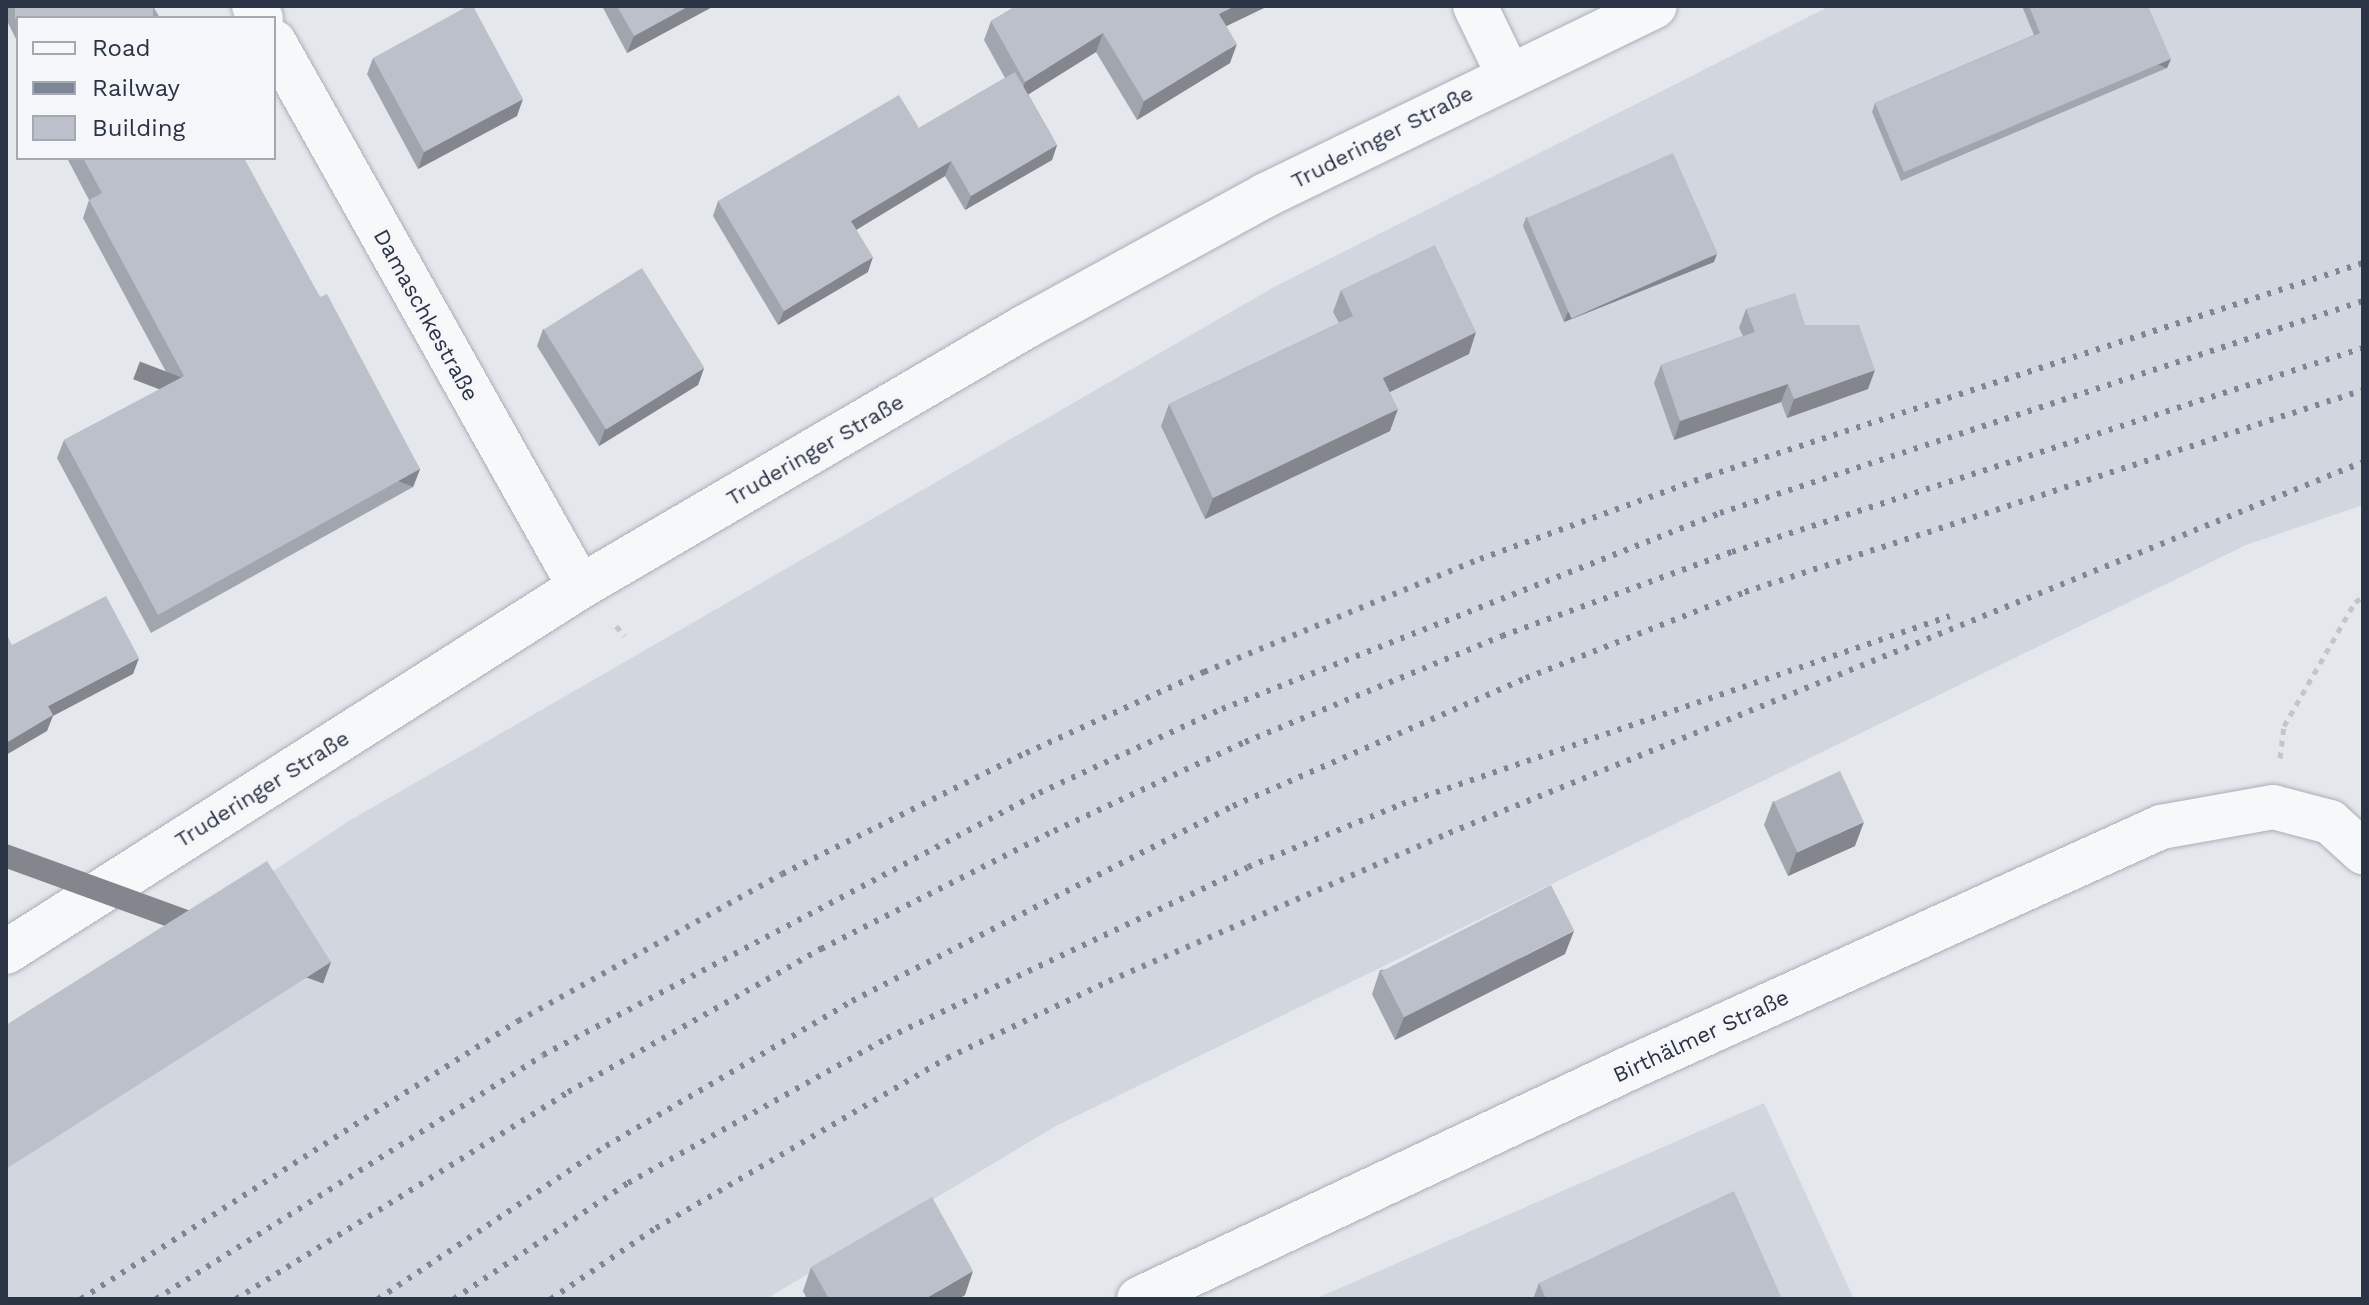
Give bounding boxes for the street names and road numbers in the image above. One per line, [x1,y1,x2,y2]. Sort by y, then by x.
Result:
street label: Truderinger Straße [1287,80,1477,194]
street label: Damaschkestraße [368,225,484,405]
street label: Truderinger Straße [721,388,909,512]
street label: Truderinger Straße [170,725,354,853]
street label: Birthälmer Straße [1609,984,1793,1088]

